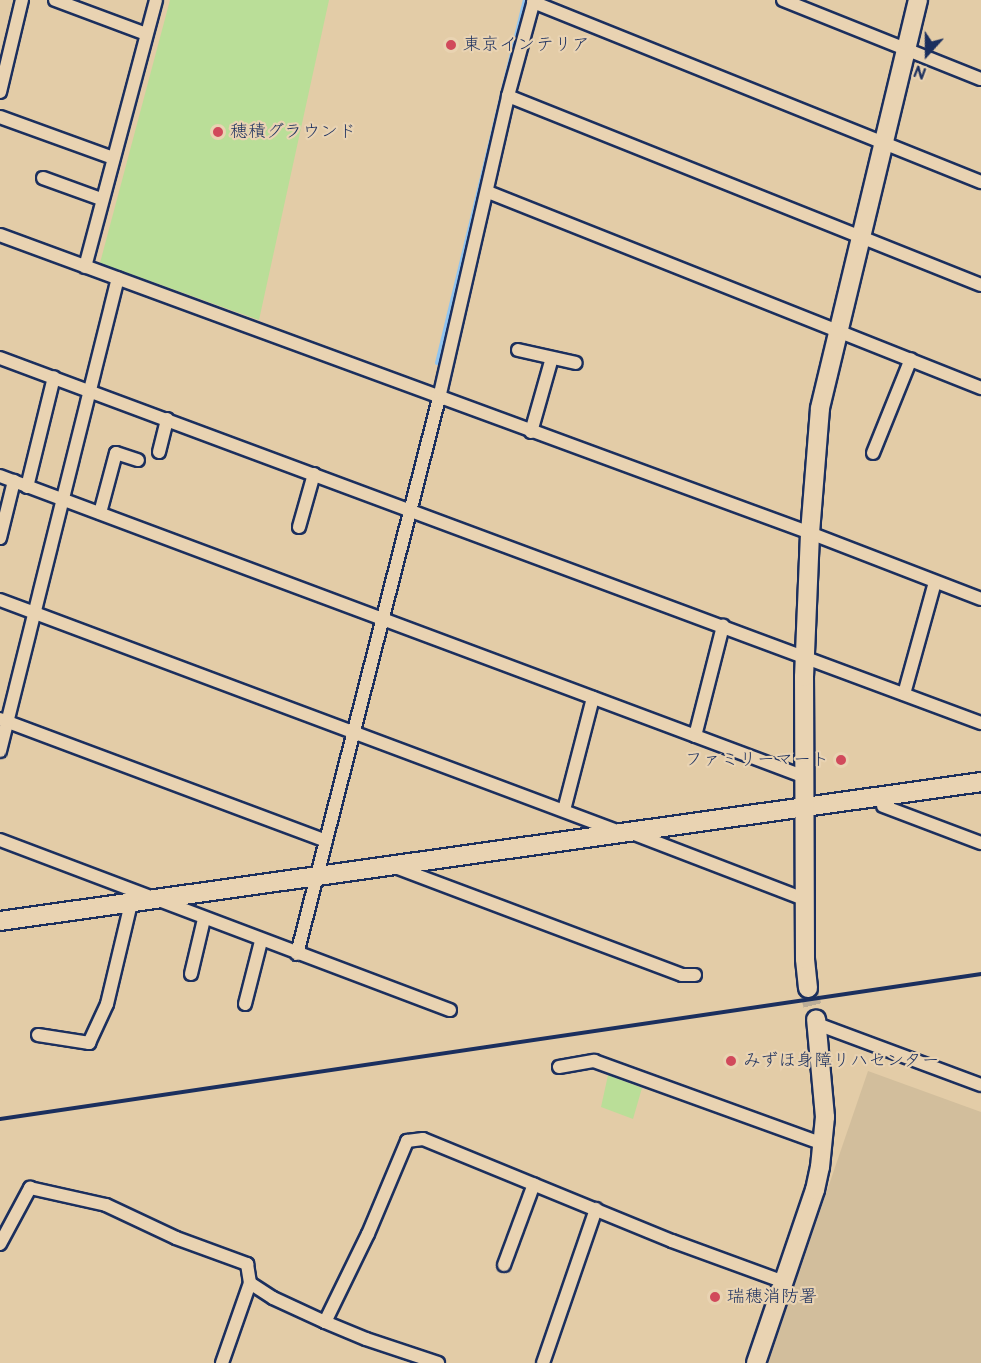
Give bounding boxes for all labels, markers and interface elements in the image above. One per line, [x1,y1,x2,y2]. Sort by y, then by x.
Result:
north arrow [897,24,957,84]
place label: 東京インテリア [463,34,589,56]
marker: 東京インテリア [444,38,458,52]
text: N [911,60,929,82]
place label: 穂積グラウンド [230,121,356,143]
marker: 穂積グラウンド [211,125,225,139]
place label: ファミリーマート [685,749,829,771]
marker: ファミリーマート [834,753,848,767]
place label: みずほ身障リハセンター [743,1050,941,1072]
marker: みずほ身障リハセンター [724,1054,738,1068]
place label: 瑞穂消防署 [727,1286,817,1308]
marker: 瑞穂消防署 [708,1290,722,1304]

